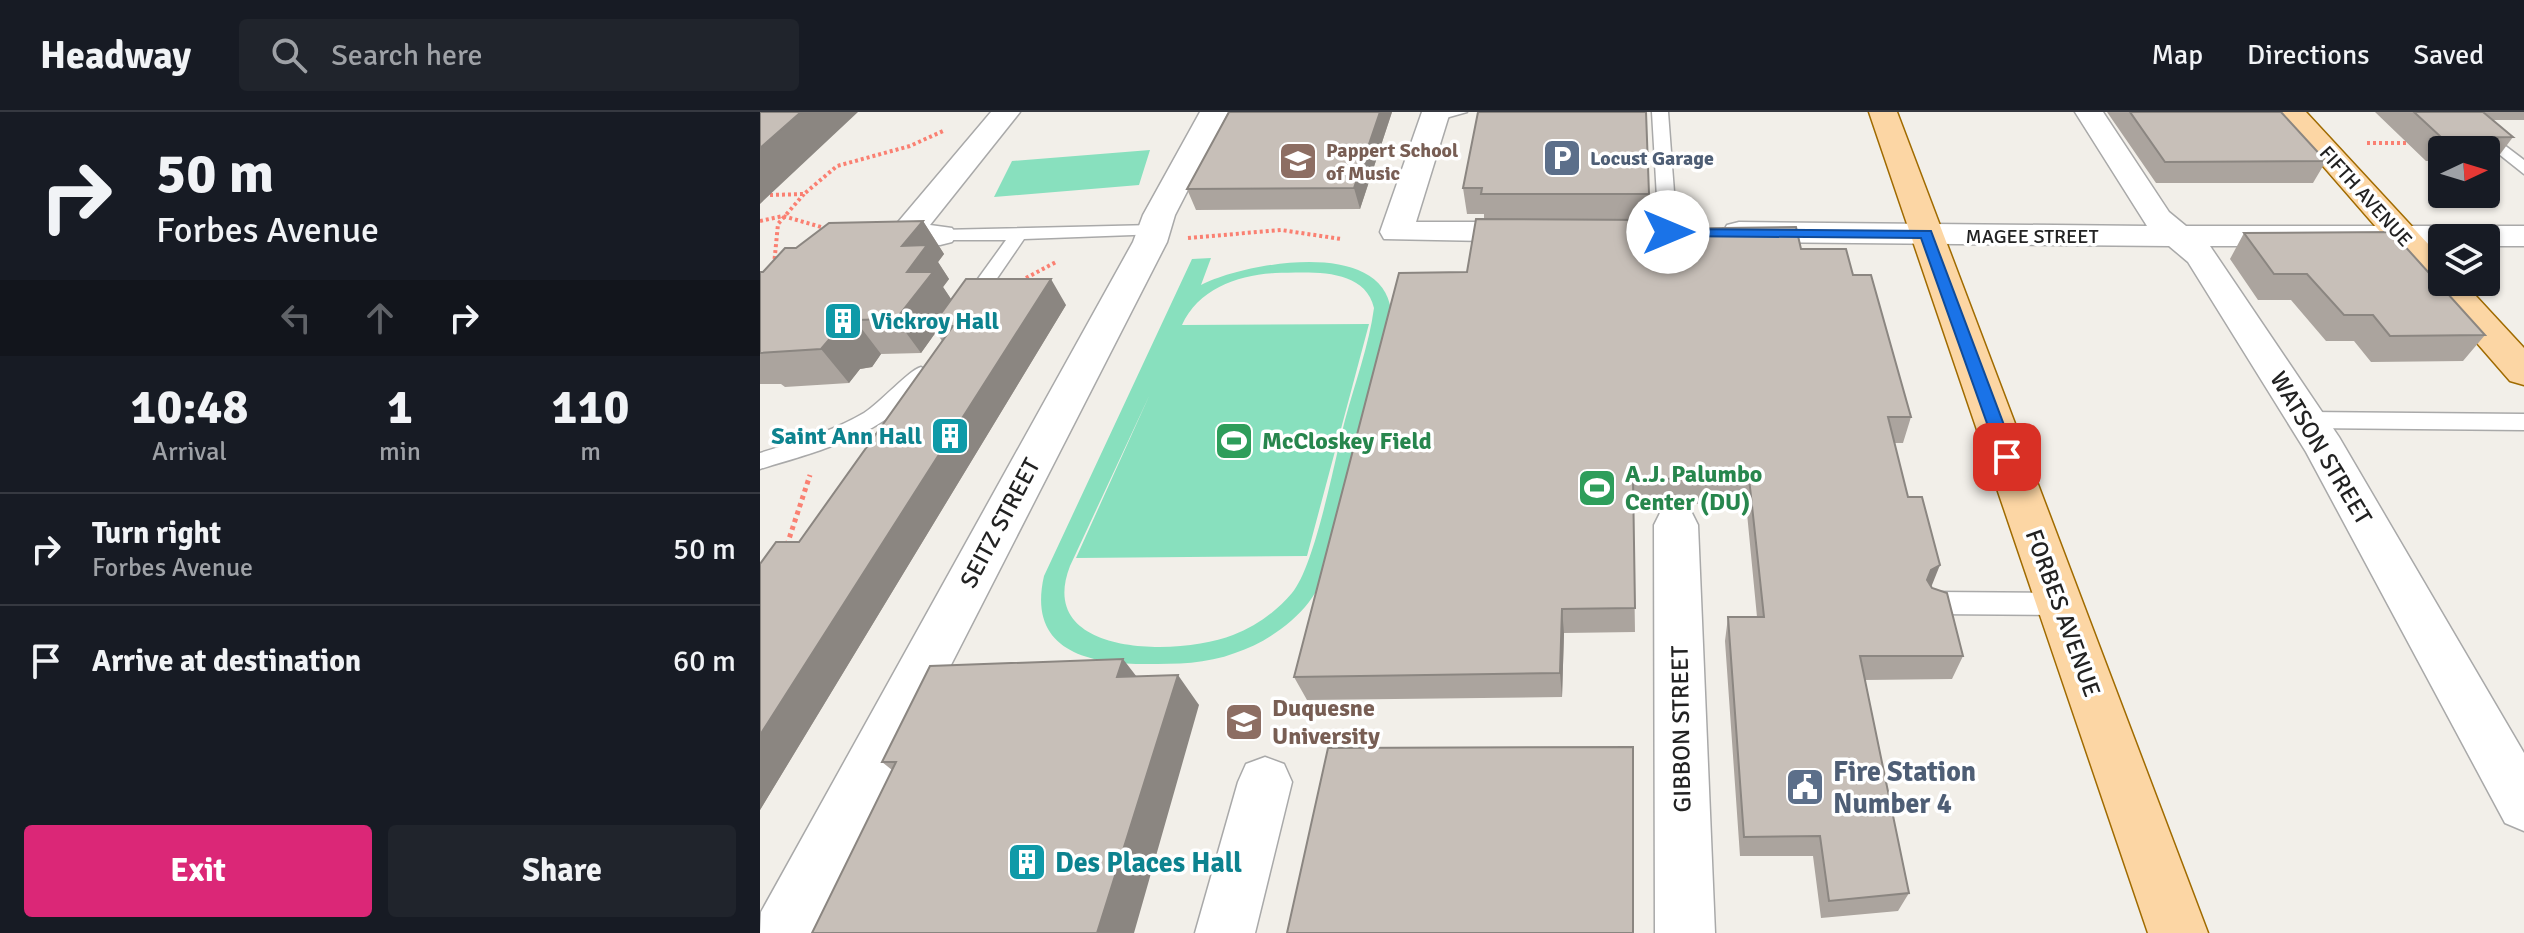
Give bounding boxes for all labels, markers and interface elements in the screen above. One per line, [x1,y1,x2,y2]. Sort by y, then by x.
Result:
search box [239,19,799,91]
text: Headway [40,32,191,79]
icon: search [267,33,311,77]
text: Search here [331,37,482,74]
text: Map [2151,38,2203,72]
text: Directions [2247,38,2369,72]
text: Saved [2413,38,2484,72]
north arrow [2428,136,2500,208]
map controls [2428,136,2500,296]
parking icon: Locust Garage [1541,137,1583,179]
place label: Pappert School of Music [1326,138,1458,186]
text: 50 m [156,139,274,208]
school or university icon: Pappert School of Music [1277,140,1319,182]
street label: FIFTH AVENUE [2314,141,2417,252]
icon: right [24,144,128,248]
place label: Locust Garage [1590,146,1714,171]
position arrow [1626,190,1710,274]
text: Forbes Avenue [156,208,379,253]
street label: MAGEE STREET [1966,224,2099,249]
button: layers [2428,224,2500,296]
icon: left [274,296,318,340]
icon: ahead [358,296,402,340]
icon: right [442,296,486,340]
building icon: Vickroy Hall [822,300,864,342]
place label: Vickroy Hall [871,306,999,336]
street label: WATSON STREET [2264,366,2379,530]
text: 10:48 [131,378,248,437]
text: 1 [387,378,413,437]
text: 110 [552,378,629,437]
building icon: Saint Ann Hall [929,415,971,457]
sports icon: McCloskey Field [1213,420,1255,462]
place label: Saint Ann Hall [771,421,922,451]
pin [1973,423,2041,491]
place label: McCloskey Field [1262,426,1432,456]
icon: arrive [1985,435,2029,479]
text: Arrival [152,436,227,468]
text: min [379,436,421,468]
text: m [580,436,601,468]
street label: SEITZ STREET [953,453,1047,593]
place label: A.J. Palumbo Center (DU) [1625,459,1762,517]
sports icon: A.J. Palumbo Center (DU) [1576,467,1618,509]
text: Turn right [92,515,221,552]
street label: FORBES AVENUE [2019,525,2107,701]
icon: right [24,527,68,571]
text: 50 m [673,531,736,568]
text: Forbes Avenue [92,552,253,584]
icon: arrive [24,639,68,683]
text: Arrive at destination [92,643,361,680]
text: 60 m [673,643,736,680]
street label: GIBBON STREET [1665,645,1697,813]
place label: Duquesne University [1272,693,1380,751]
school or university icon: Duquesne University [1223,701,1265,743]
place label: Fire Station Number 4 [1833,755,1976,821]
public building icon: Fire Station Number 4 [1784,766,1826,808]
button: Exit [24,825,372,917]
button: Share [388,825,736,917]
building icon: Des Places Hall [1006,841,1048,883]
place label: Des Places Hall [1055,846,1242,880]

